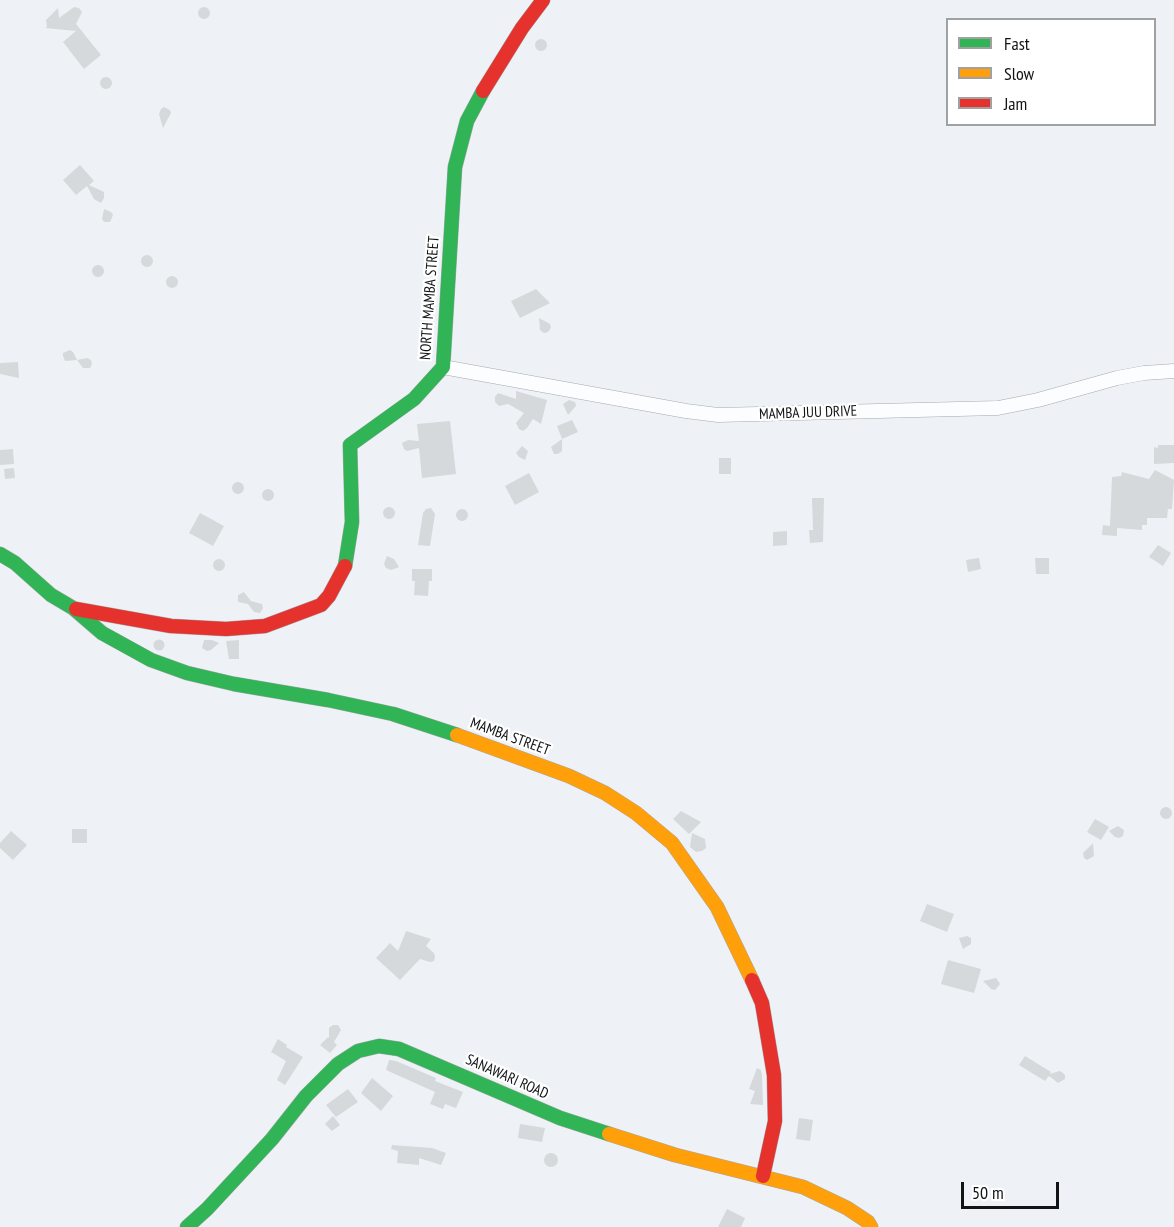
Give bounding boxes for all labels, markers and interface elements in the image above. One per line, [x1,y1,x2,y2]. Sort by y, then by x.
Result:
legend [946,18,1156,126]
text: Fast [1004,32,1030,55]
text: Slow [1004,62,1034,85]
text: Jam [1004,92,1027,115]
street label: NORTH MAMBA STREET [417,235,443,361]
street label: MAMBA JUU DRIVE [759,402,857,424]
street label: MAMBA STREET [468,714,552,760]
street label: SANAWARI ROAD [463,1051,551,1103]
scale bar [964,1170,1062,1208]
text: 50 m [972,1181,1004,1204]

